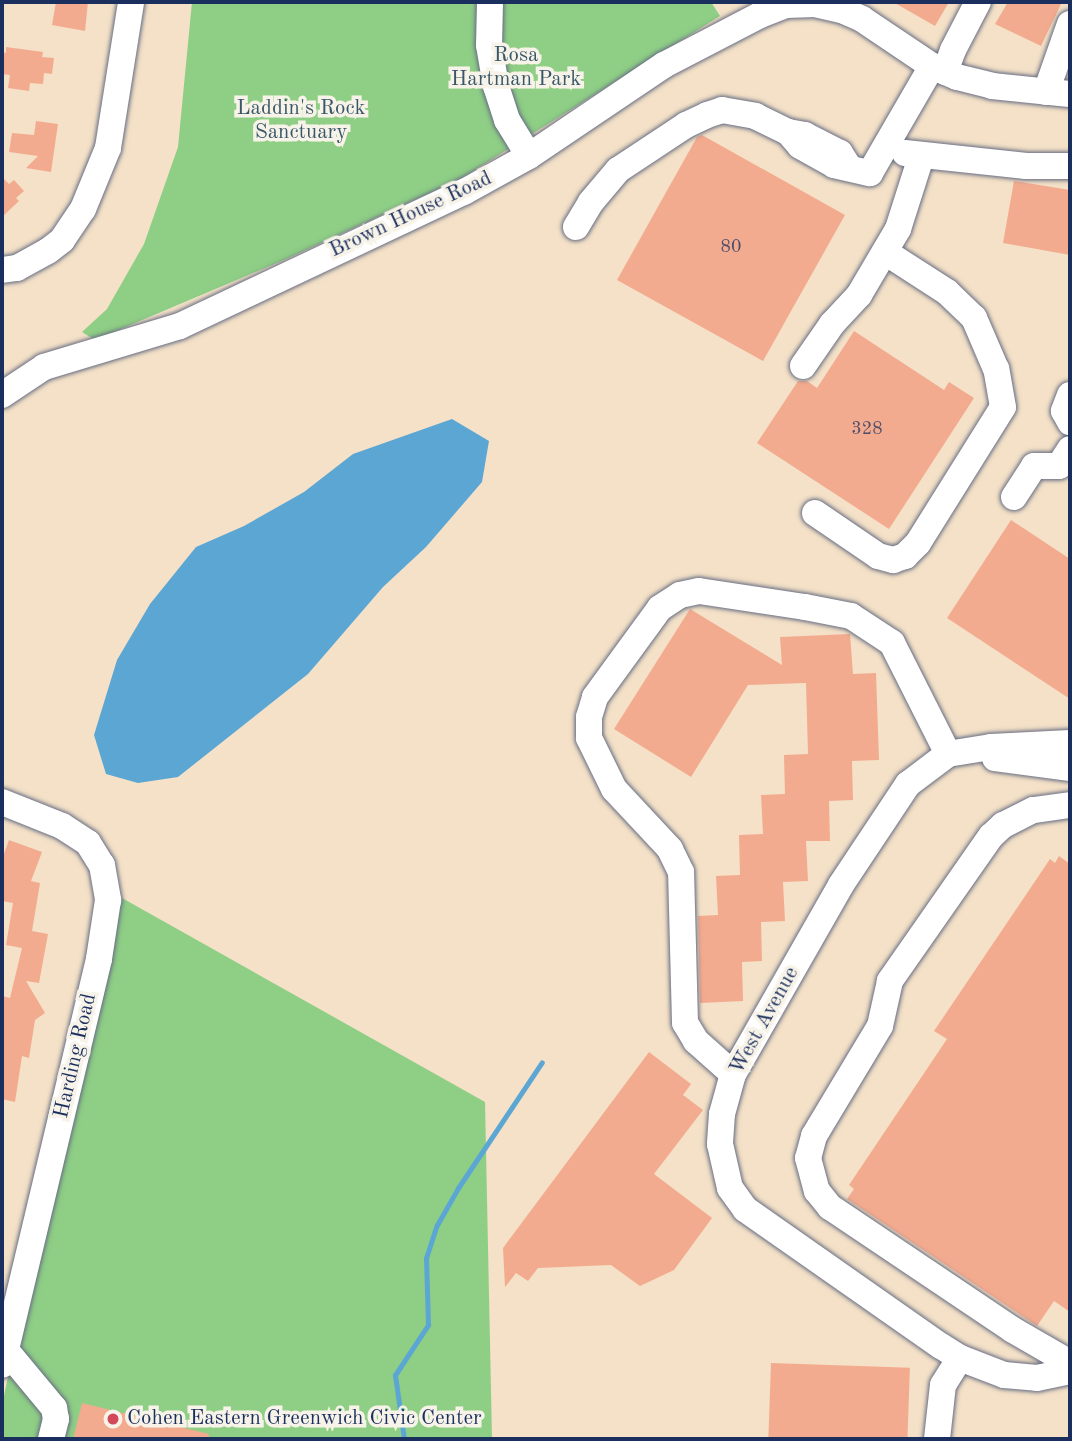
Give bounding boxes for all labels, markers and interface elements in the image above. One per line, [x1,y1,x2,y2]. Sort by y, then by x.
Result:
park label: Rosa Hartman Park [451,43,581,93]
park label: Laddin's Rock Sanctuary [237,96,365,146]
street label: Brown House Road [326,166,496,264]
house number: 80 [721,236,741,258]
house number: 328 [851,418,883,440]
street label: West Avenue [725,963,805,1079]
street label: Harding Road [49,991,103,1121]
place label: Cohen Eastern Greenwich Civic Center [127,1406,482,1432]
marker: Cohen Eastern Greenwich Civic Center [105,1411,121,1427]

